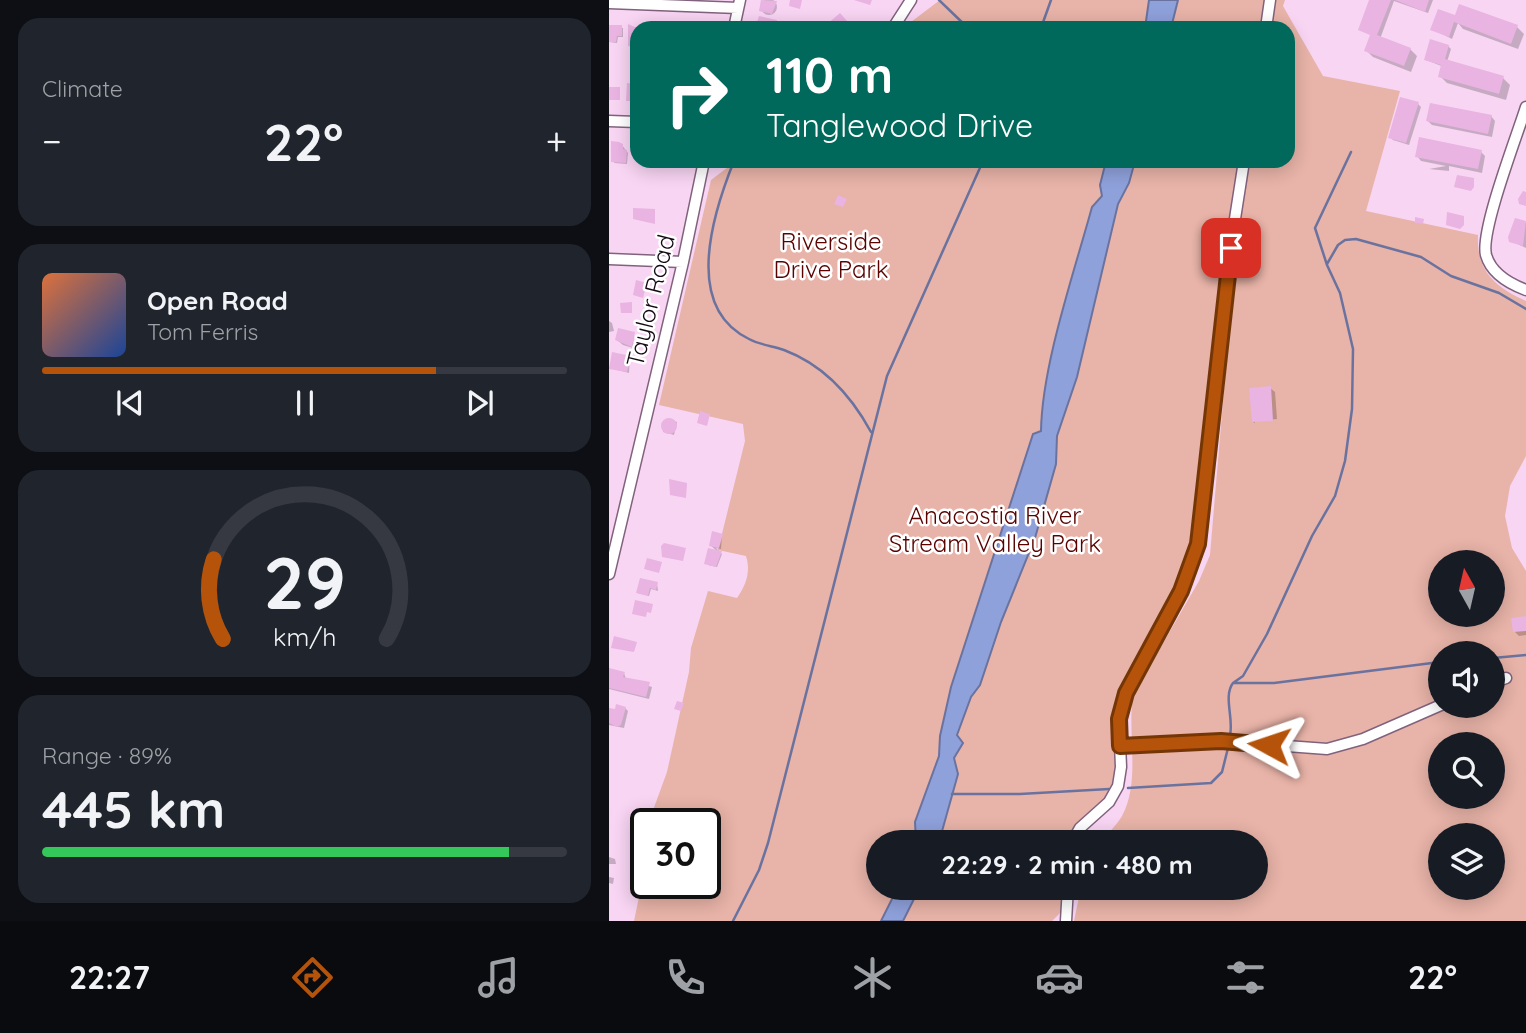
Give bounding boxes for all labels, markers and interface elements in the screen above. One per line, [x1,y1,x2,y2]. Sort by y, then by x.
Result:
text: 110 m [766,44,893,105]
icon: right [651,49,742,140]
text: Climate [42,74,123,103]
text: Tanglewood Drive [766,105,1033,145]
text: 22° [264,109,343,174]
text: − [42,117,62,165]
text: + [546,117,567,165]
pin [1201,218,1261,278]
park label: Riverside Drive Park [773,226,889,284]
icon: arrive [1212,229,1250,267]
street label: Taylor Road [619,231,681,370]
text: Open Road [147,284,288,317]
text: Tom Ferris [147,317,258,346]
icon: previous [111,384,149,422]
icon: pause [286,384,324,422]
icon: next [461,384,499,422]
park label: Anacostia River Stream Valley Park [889,500,1101,558]
text: 29 [263,537,346,628]
north arrow [1428,550,1505,626]
map controls [1428,550,1505,900]
text: km/h [273,621,336,652]
button: sound [1428,641,1505,718]
position arrow [1232,708,1306,782]
button: search [1428,732,1505,809]
text: Range · 89% [42,741,172,770]
text: 445 km [42,776,225,841]
speed limit sign: 30 [630,808,721,899]
button: layers [1428,823,1505,900]
text: 22:29 · 2 min · 480 m [941,848,1193,881]
icon: directions [288,953,337,1002]
icon: music [474,953,523,1002]
icon: phone [661,953,710,1002]
icon: climate [848,953,897,1002]
icon: car [1035,953,1084,1002]
icon: filters [1221,953,1270,1002]
text: 22:27 [69,957,150,997]
text: 22° [1408,957,1457,997]

